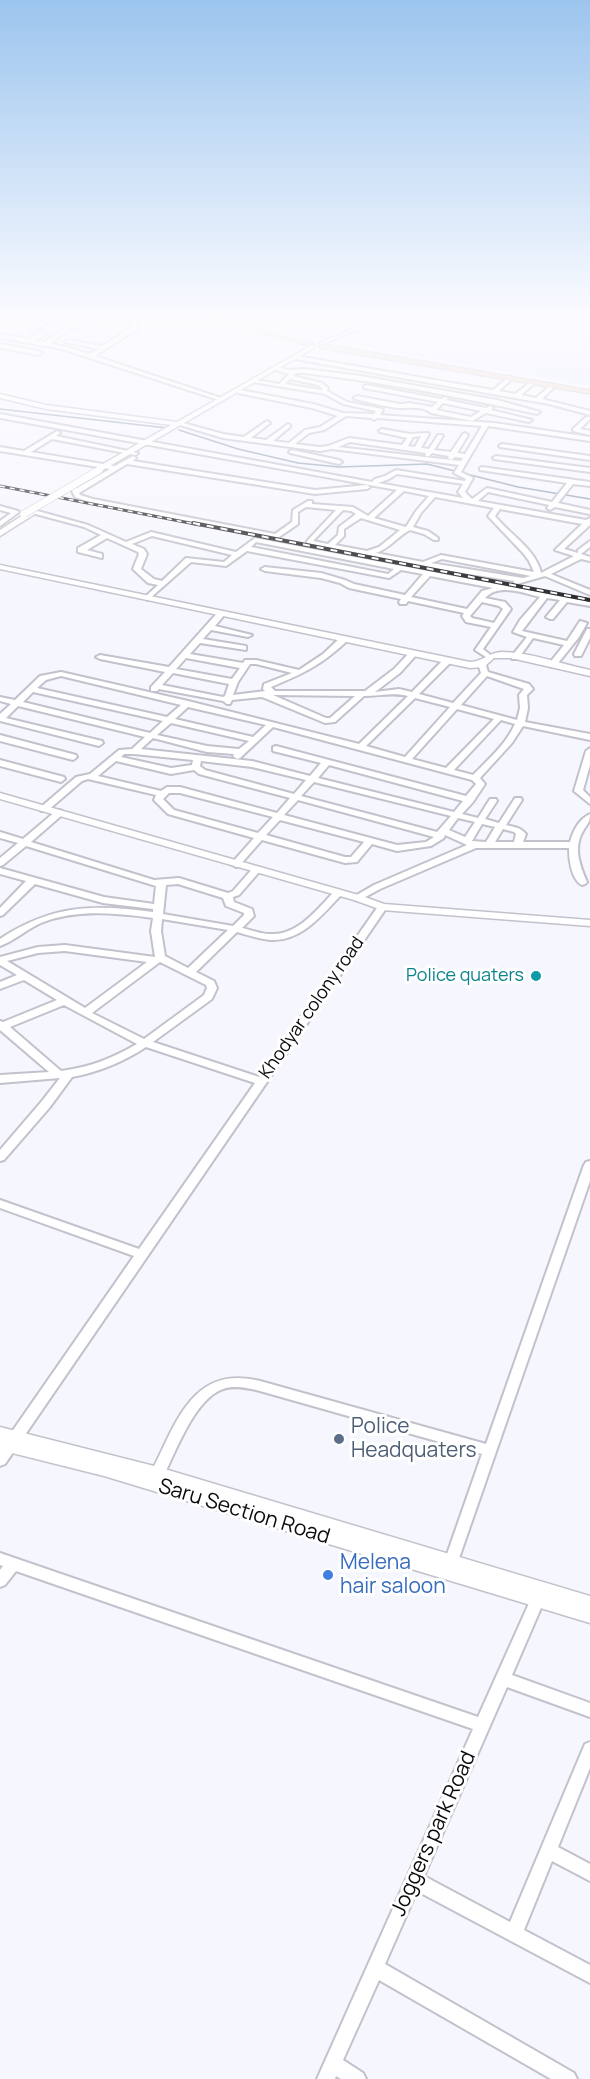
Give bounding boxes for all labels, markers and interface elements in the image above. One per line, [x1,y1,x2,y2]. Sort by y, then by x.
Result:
street label: Khodyar colony road [255,933,369,1083]
place label: Police quaters [406,965,524,987]
marker: Police quaters [529,969,543,983]
place label: Police Headquaters [351,1414,477,1464]
marker: Police Headquaters [332,1432,346,1446]
street label: Saru Section Road [155,1474,333,1550]
place label: Melena hair saloon [340,1550,446,1600]
marker: Melena hair saloon [321,1568,335,1582]
street label: Joggers park Road [386,1748,482,1920]

